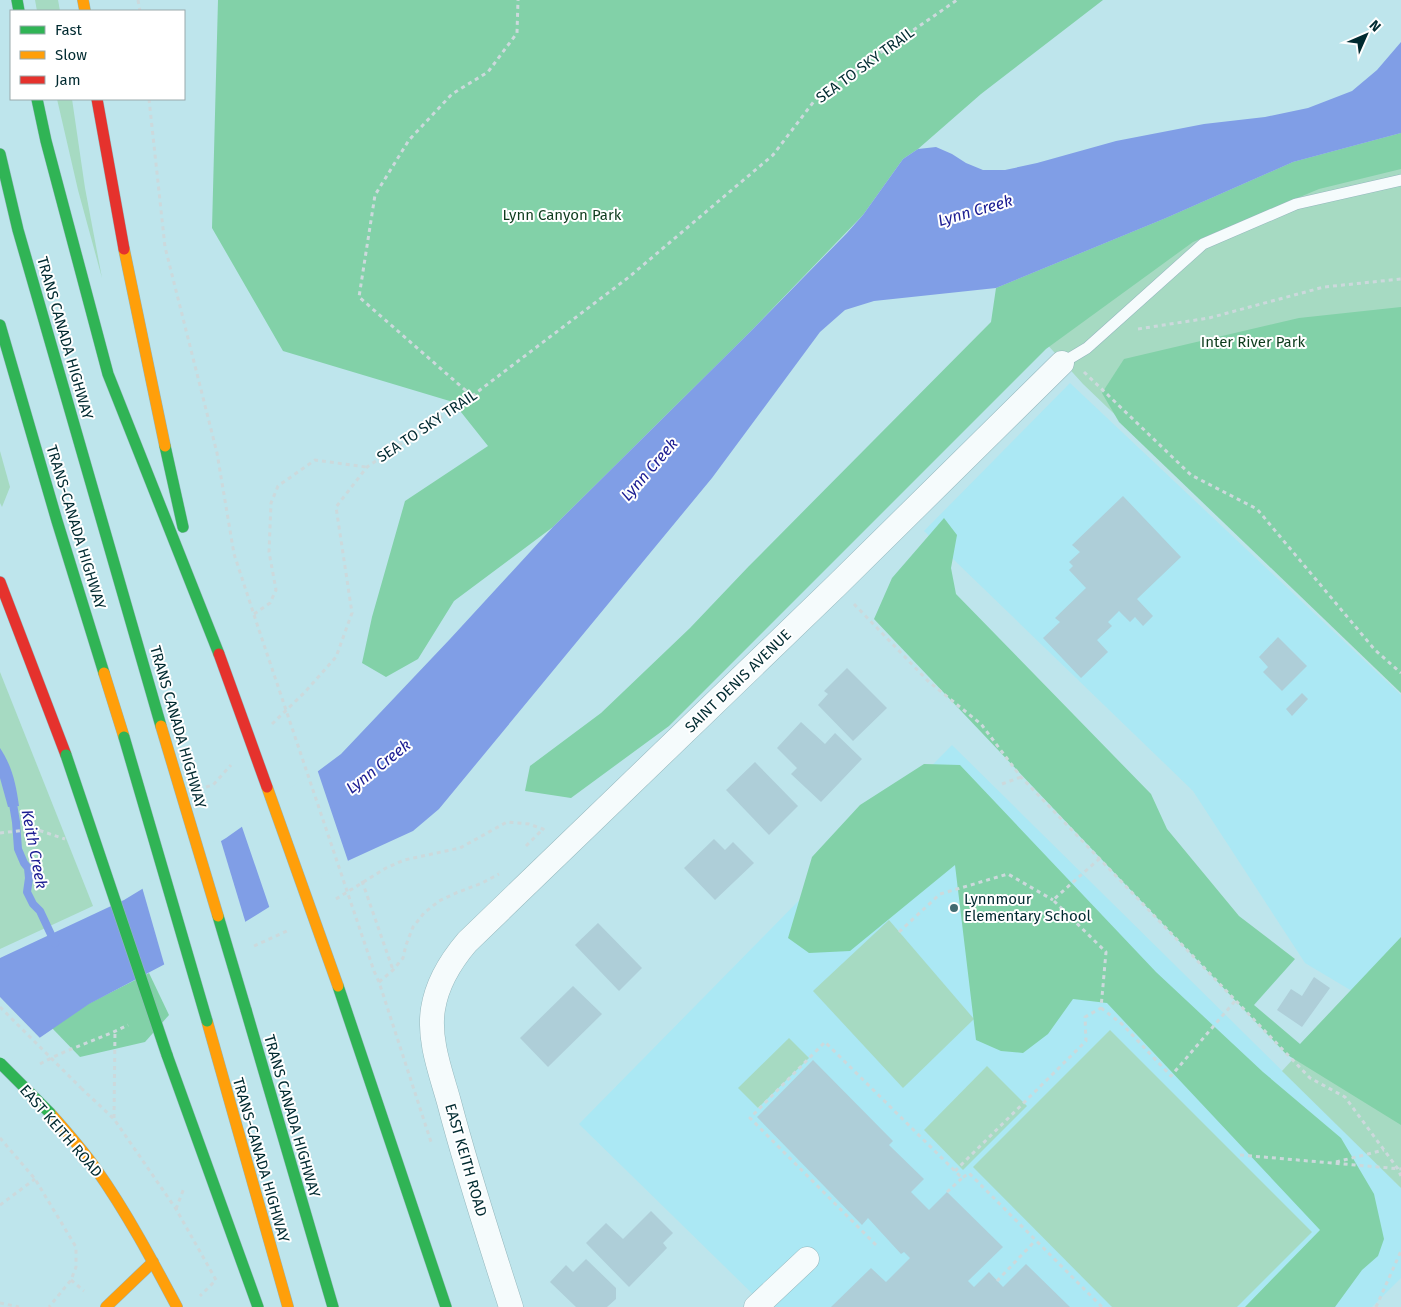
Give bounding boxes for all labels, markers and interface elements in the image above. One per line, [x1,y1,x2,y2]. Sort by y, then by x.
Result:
legend [10,10,185,100]
north arrow [1341,10,1391,60]
text: N [1366,17,1384,35]
text: Fast [55,21,82,39]
street label: SEA TO SKY TRAIL [812,23,918,107]
text: Slow [55,46,87,64]
text: Jam [55,71,81,89]
water label: Lynn Creek [936,191,1015,230]
park label: Lynn Canyon Park [503,206,622,224]
street label: TRANS CANADA HIGHWAY [33,255,97,422]
park label: Inter River Park [1201,333,1306,351]
street label: SEA TO SKY TRAIL [374,386,481,466]
water label: Lynn Creek [617,434,682,505]
street label: TRANS-CANADA HIGHWAY [42,443,110,612]
street label: SAINT DENIS AVENUE [681,626,795,736]
street label: TRANS CANADA HIGHWAY [146,644,210,811]
water label: Lynn Creek [342,735,415,797]
water label: Keith Creek [18,808,52,891]
place label: Lynnmour Elementary School [964,890,1092,925]
marker: Lynnmour Elementary School [948,902,960,914]
street label: TRANS CANADA HIGHWAY [260,1033,324,1200]
street label: TRANS-CANADA HIGHWAY [229,1076,293,1245]
street label: EAST KEITH ROAD [16,1081,106,1181]
street label: EAST KEITH ROAD [441,1101,491,1219]

